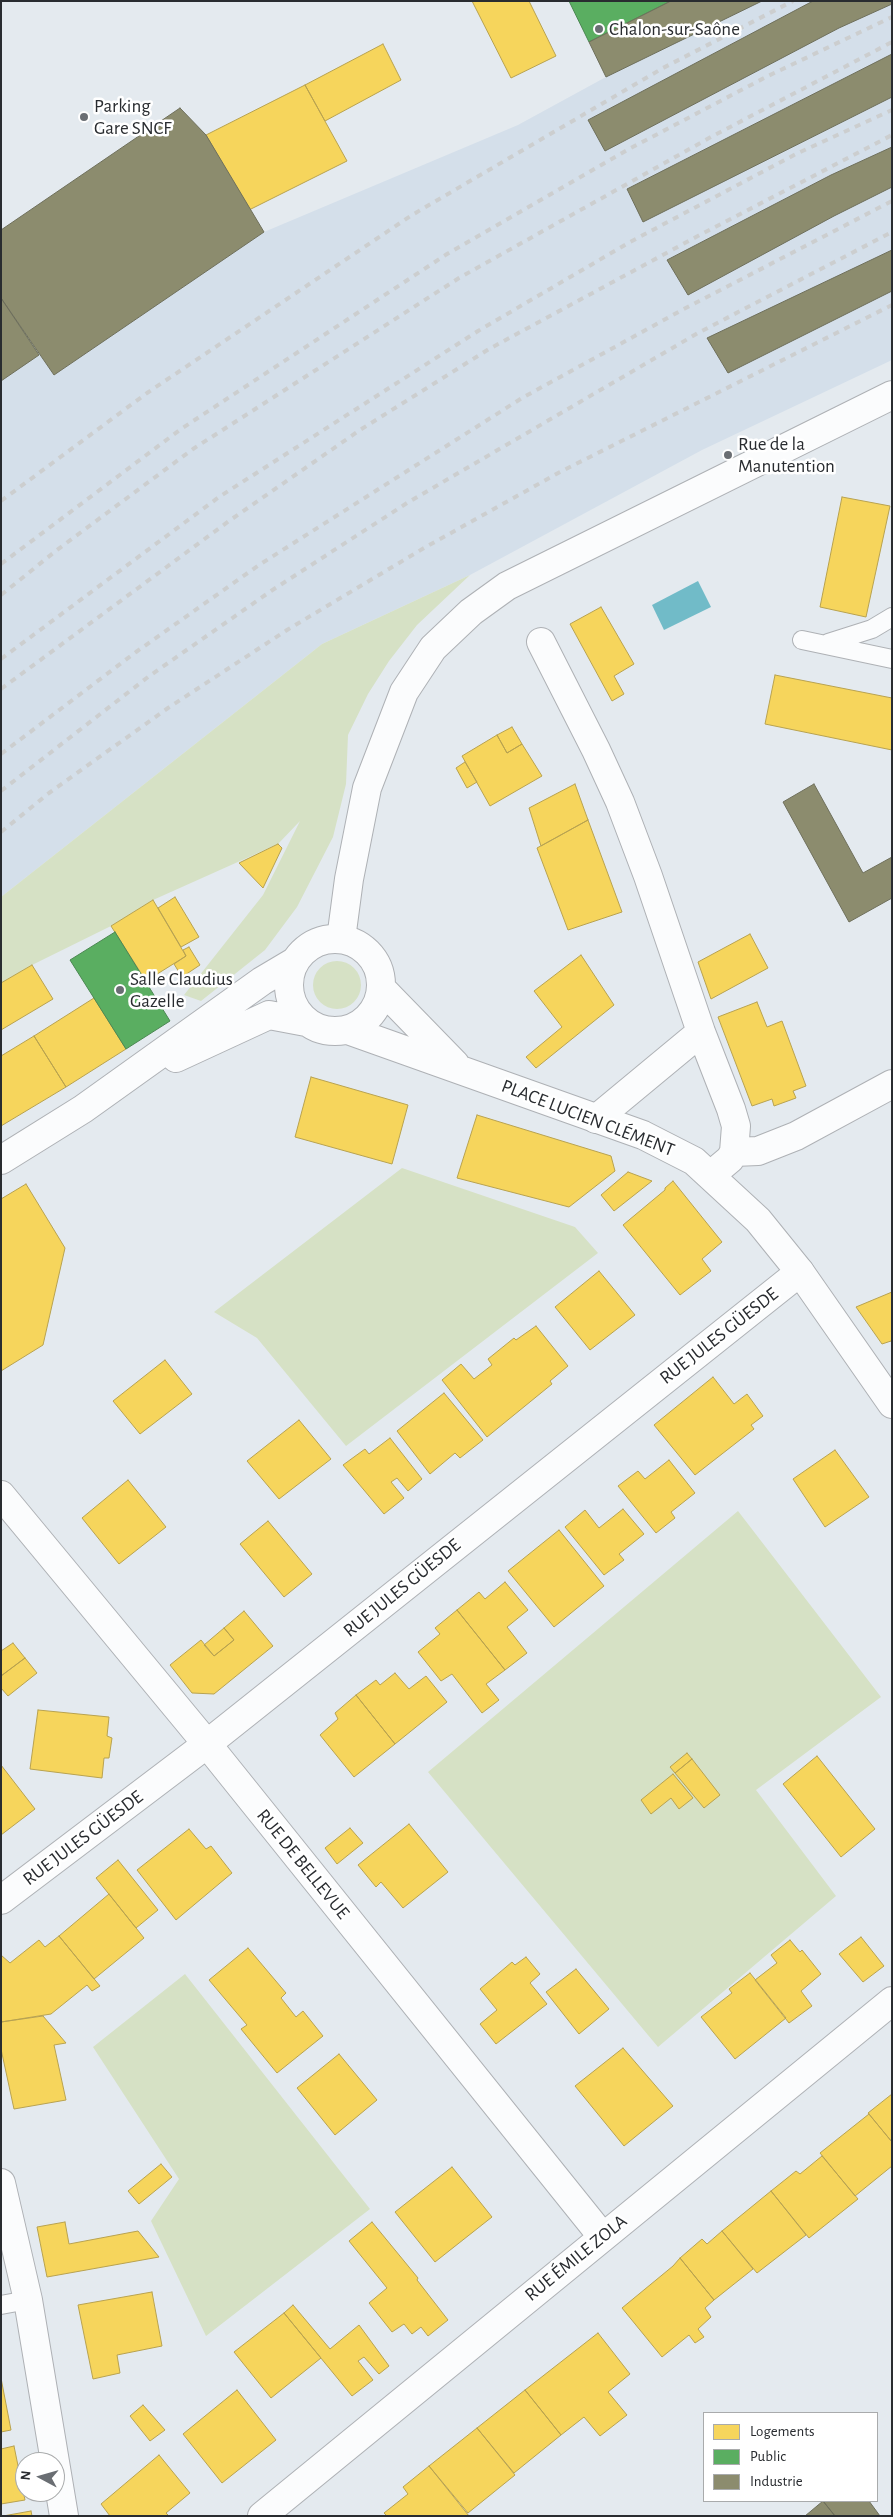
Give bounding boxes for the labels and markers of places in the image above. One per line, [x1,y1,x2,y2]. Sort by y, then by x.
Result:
place label: Chalon-sur-Saône [609,18,740,40]
marker: Chalon-sur-Saône [593,23,605,35]
place label: Parking Gare SNCF [94,95,172,139]
marker: Parking Gare SNCF [78,111,90,123]
place label: Rue de la Manutention [738,433,835,477]
marker: Rue de la Manutention [722,449,734,461]
place label: Salle Claudius Gazelle [130,968,233,1012]
marker: Salle Claudius Gazelle [114,984,126,996]

